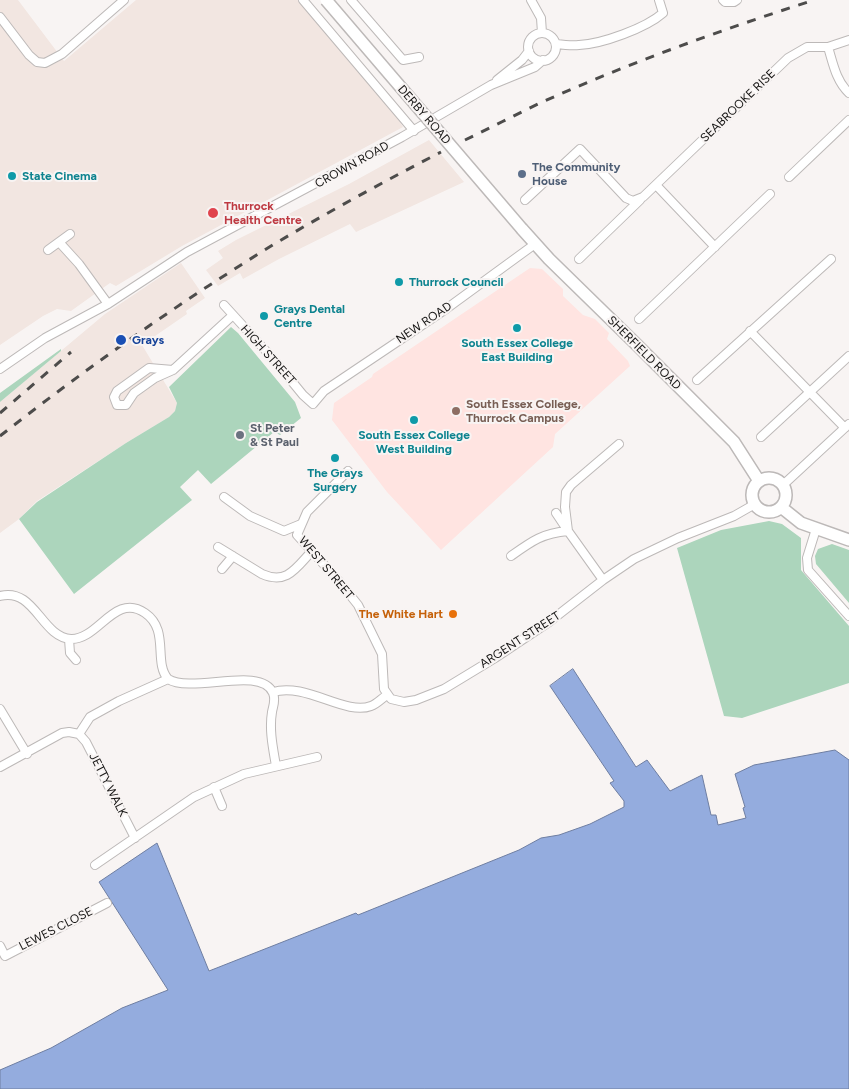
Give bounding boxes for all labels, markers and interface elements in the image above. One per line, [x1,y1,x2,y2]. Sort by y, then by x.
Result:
street label: SEABROOKE RISE [698,67,778,145]
street label: DERBY ROAD [394,82,454,148]
street label: CROWN ROAD [313,139,391,191]
place label: The Community House [532,160,620,188]
marker: The Community House [516,168,528,180]
place label: State Cinema [22,169,97,183]
marker: State Cinema [6,170,18,182]
place label: Thurrock Health Centre [224,199,302,227]
marker: Thurrock Health Centre [206,206,220,220]
place label: Thurrock Council [409,275,504,289]
marker: Thurrock Council [393,276,405,288]
street label: NEW ROAD [393,299,455,347]
place label: Grays Dental Centre [274,302,345,330]
marker: Grays Dental Centre [258,310,270,322]
street label: SHERFIELD ROAD [604,313,684,393]
street label: HIGH STREET [237,322,299,388]
marker: South Essex College East Building [511,322,523,334]
marker: Grays [114,333,128,347]
place label: Grays [132,333,164,347]
place label: South Essex College East Building [461,336,573,364]
place label: South Essex College, Thurrock Campus [466,397,581,425]
marker: South Essex College, Thurrock Campus [450,405,462,417]
marker: South Essex College West Building [408,414,420,426]
place label: St Peter & St Paul [250,421,299,449]
place label: South Essex College West Building [358,428,470,456]
marker: St Peter & St Paul [234,429,246,441]
marker: The Grays Surgery [329,452,341,464]
place label: The Grays Surgery [307,466,363,494]
street label: WEST STREET [295,534,357,602]
place label: The White Hart [359,607,443,621]
marker: The White Hart [447,608,459,620]
street label: ARGENT STREET [477,609,563,671]
street label: JETTY WALK [86,751,130,819]
street label: LEWES CLOSE [17,904,95,954]

